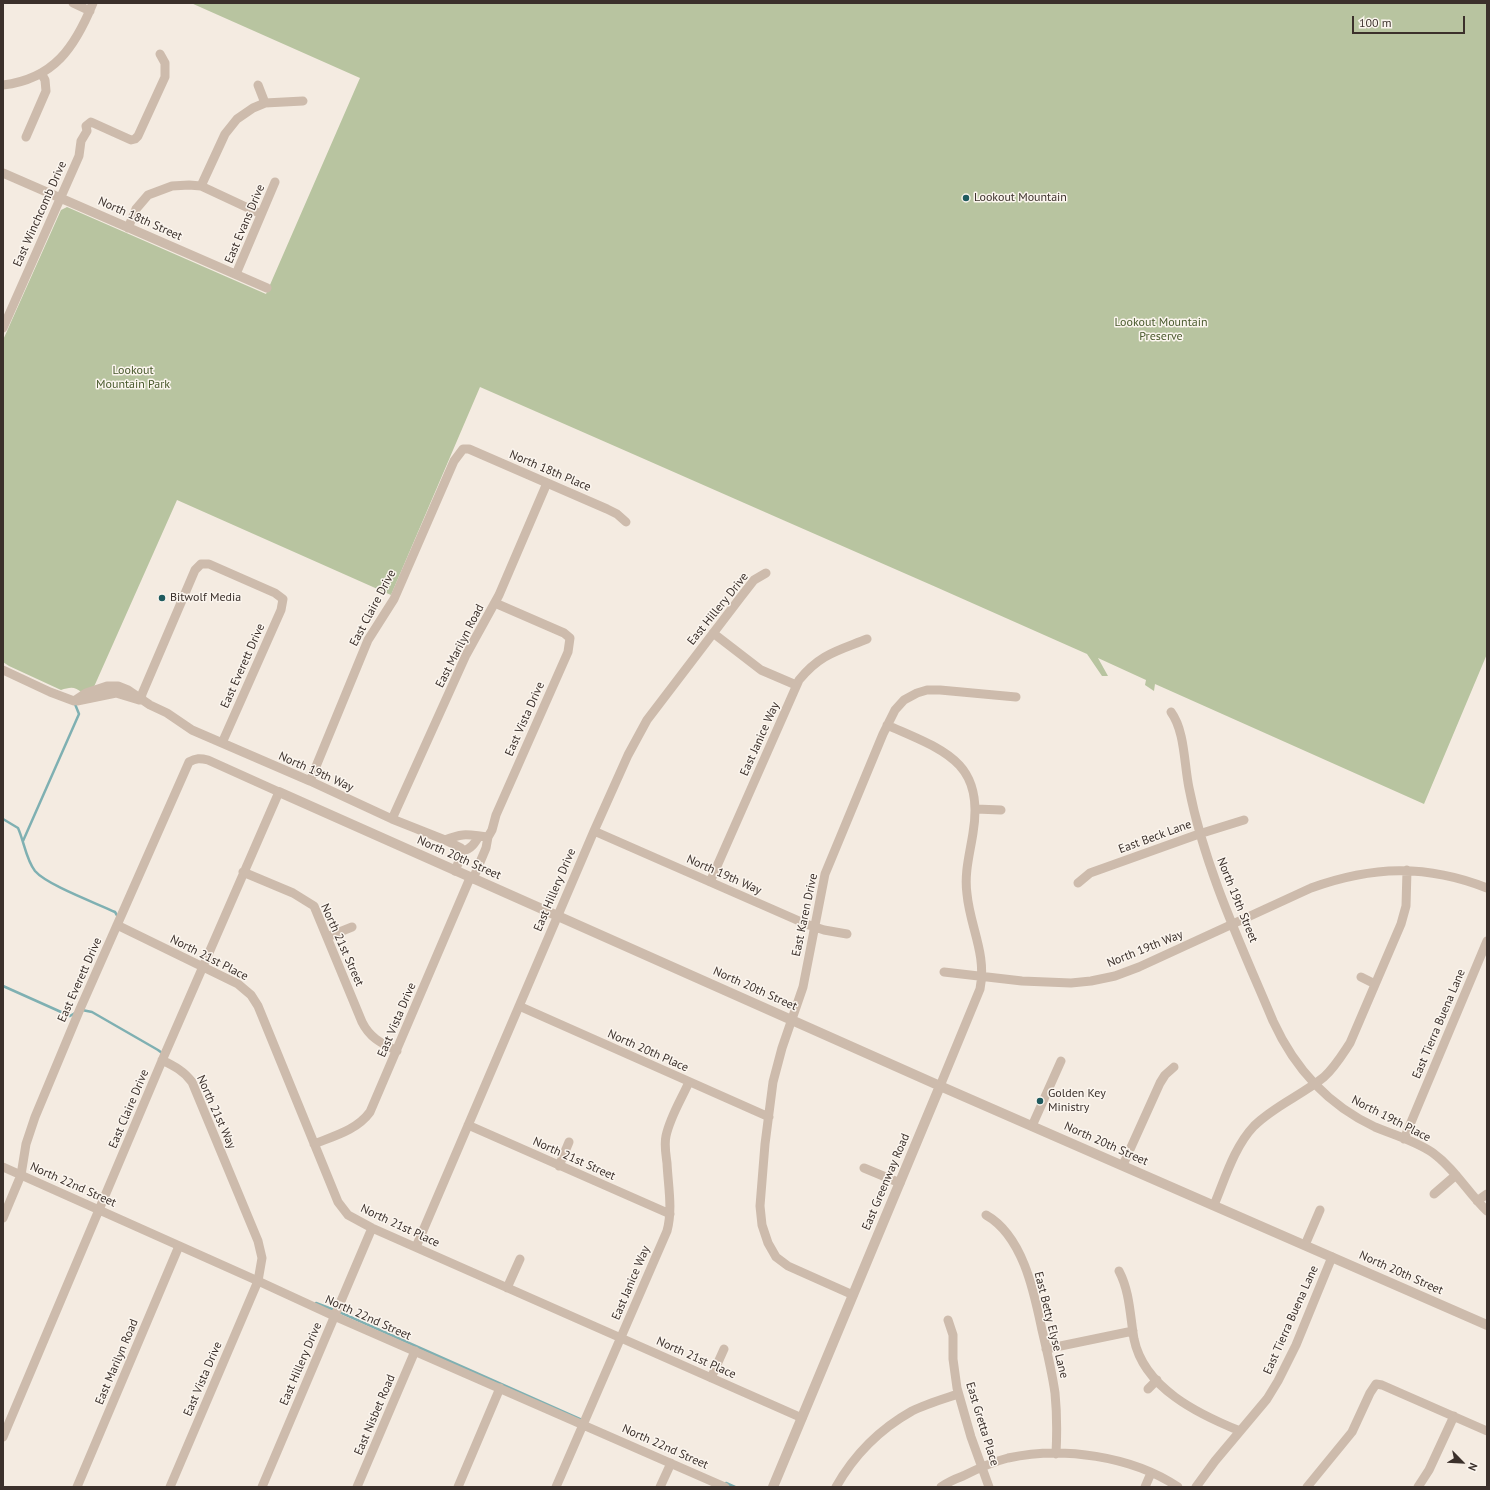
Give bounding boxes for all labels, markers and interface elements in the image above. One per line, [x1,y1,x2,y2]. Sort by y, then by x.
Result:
scale bar [1354,8,1467,34]
text: 100 m [1359,15,1392,30]
street label: East Winchcomb Drive [10,159,70,269]
street label: East Evans Drive [222,182,268,266]
place label: Lookout Mountain [974,191,1067,205]
marker: Lookout Mountain [961,193,971,203]
street label: North 18th Street [96,194,184,244]
park label: Lookout Mountain Preserve [1115,316,1207,344]
park label: Lookout Mountain Park [96,364,170,392]
street label: North 18th Place [507,447,593,495]
street label: East Claire Drive [347,567,399,649]
street label: East Hillery Drive [684,570,752,648]
place label: Bitwolf Media [170,591,241,605]
marker: Bitwolf Media [157,593,167,603]
street label: East Marilyn Road [433,602,487,690]
street label: East Everett Drive [218,621,268,711]
street label: East Vista Drive [502,680,548,758]
street label: East Janice Way [737,700,783,778]
street label: North 19th Way [276,749,356,795]
street label: East Beck Lane [1117,817,1193,857]
street label: North 20th Street [415,833,503,883]
street label: East Hillery Drive [531,846,579,934]
street label: North 19th Way [684,852,764,898]
street label: North 19th Street [1213,855,1261,945]
street label: East Karen Drive [789,872,821,958]
street label: North 21st Street [317,901,367,989]
street label: North 19th Way [1105,927,1185,971]
street label: North 21st Place [168,932,250,984]
street label: East Everett Drive [55,935,105,1025]
street label: North 20th Street [711,964,799,1014]
street label: East Tierra Buena Lane [1409,967,1469,1081]
street label: East Vista Drive [375,980,419,1060]
street label: North 20th Place [605,1027,691,1075]
street label: East Claire Drive [106,1067,152,1151]
street label: North 21st Way [193,1073,239,1151]
place label: Golden Key Ministry [1048,1087,1106,1115]
street label: North 19th Place [1349,1093,1433,1145]
marker: Golden Key Ministry [1035,1096,1045,1106]
street label: North 20th Street [1062,1119,1150,1169]
street label: East Greenway Road [859,1131,913,1233]
street label: North 21st Street [530,1134,618,1184]
street label: North 22nd Street [28,1160,118,1210]
street label: North 21st Place [358,1201,442,1251]
street label: East Janice Way [609,1244,653,1322]
street label: North 20th Street [1357,1248,1445,1298]
street label: East Tierra Buena Lane [1260,1263,1322,1377]
street label: East Betty Elyse Lane [1031,1270,1071,1380]
street label: North 22nd Street [323,1293,413,1343]
street label: East Marilyn Road [92,1317,142,1407]
street label: East Hillery Drive [277,1320,325,1408]
street label: North 21st Place [654,1334,738,1382]
street label: East Vista Drive [181,1339,225,1419]
street label: East Nisbet Road [352,1372,398,1458]
street label: East Gretta Place [962,1380,1002,1468]
street label: North 22nd Street [620,1422,710,1472]
north arrow [1442,1442,1482,1482]
text: N [1465,1461,1481,1473]

